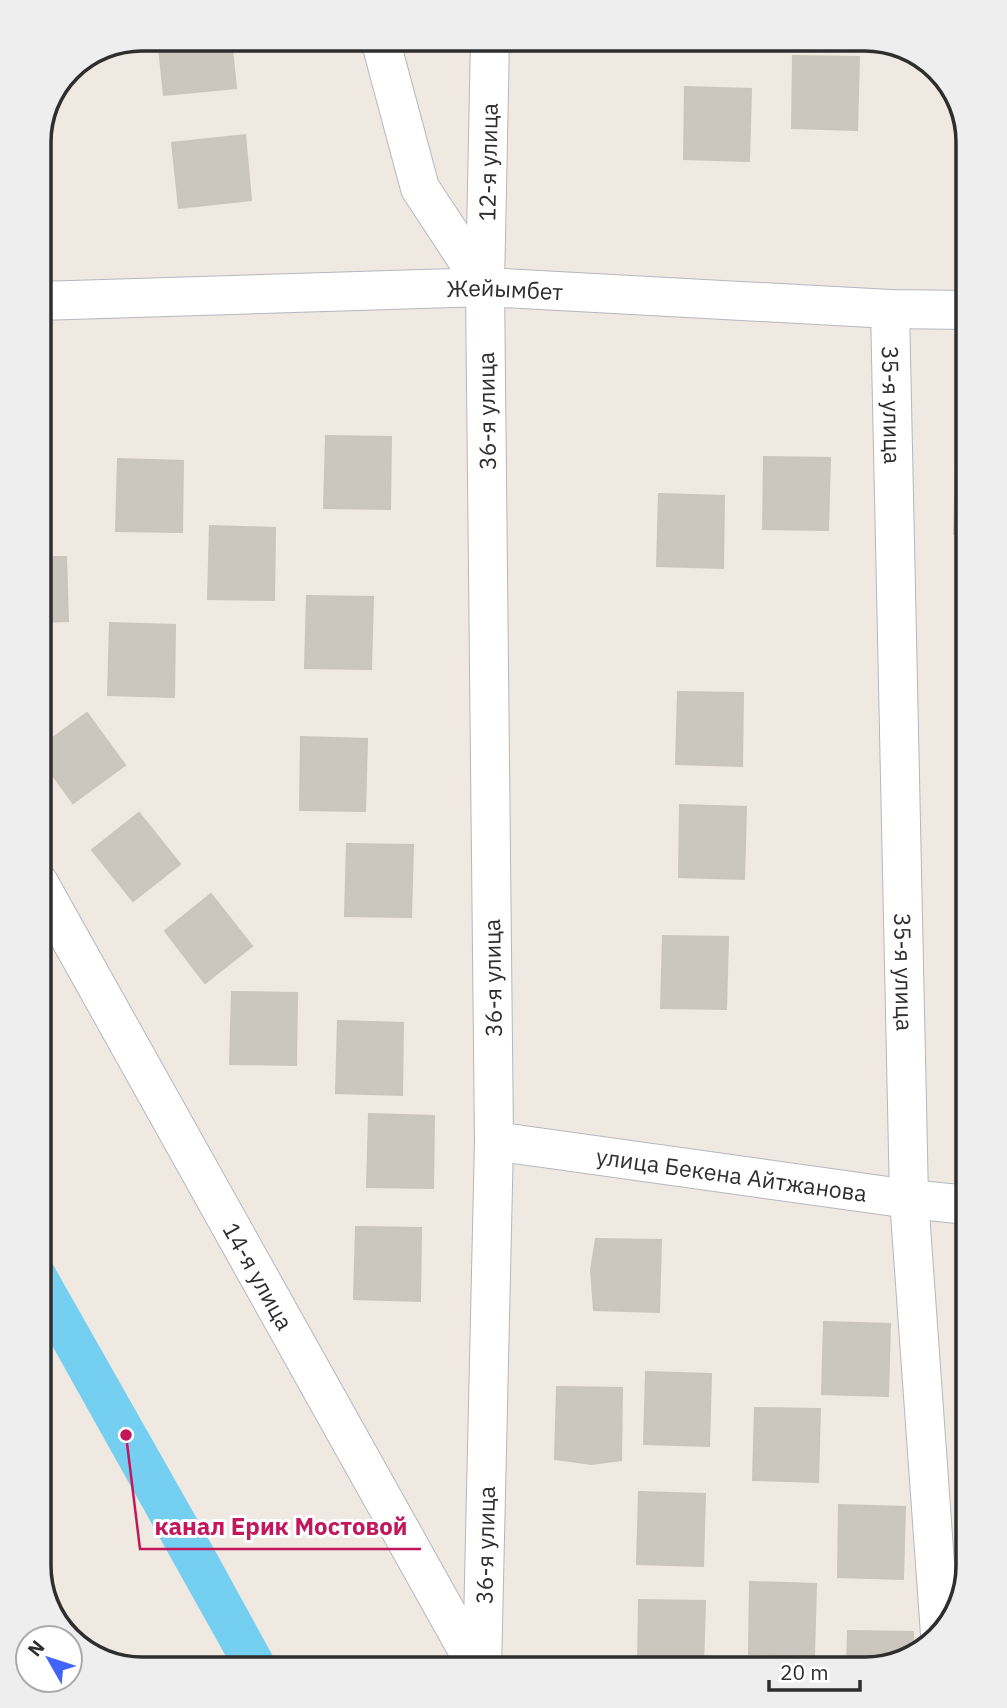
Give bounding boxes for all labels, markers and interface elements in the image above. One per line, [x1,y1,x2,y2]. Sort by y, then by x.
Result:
street label: 12-я улица [471,103,504,222]
street label: Жейымбет [446,272,564,306]
street label: 35-я улица [876,346,908,464]
street label: 36-я улица [470,352,502,470]
street label: 35-я улица [888,912,920,1031]
street label: 36-я улица [476,919,508,1037]
street label: улица Бекена Айтжанова [594,1140,869,1208]
street label: 14-я улица [216,1217,300,1335]
street label: 36-я улица [468,1486,501,1605]
callout: канал Ерик Мостовой [140,1504,421,1549]
text: канал Ерик Мостовой [154,1510,408,1542]
north arrow [14,1624,84,1694]
text: N [22,1635,49,1661]
scale bar [769,1648,860,1692]
text: 20 m [780,1658,829,1686]

